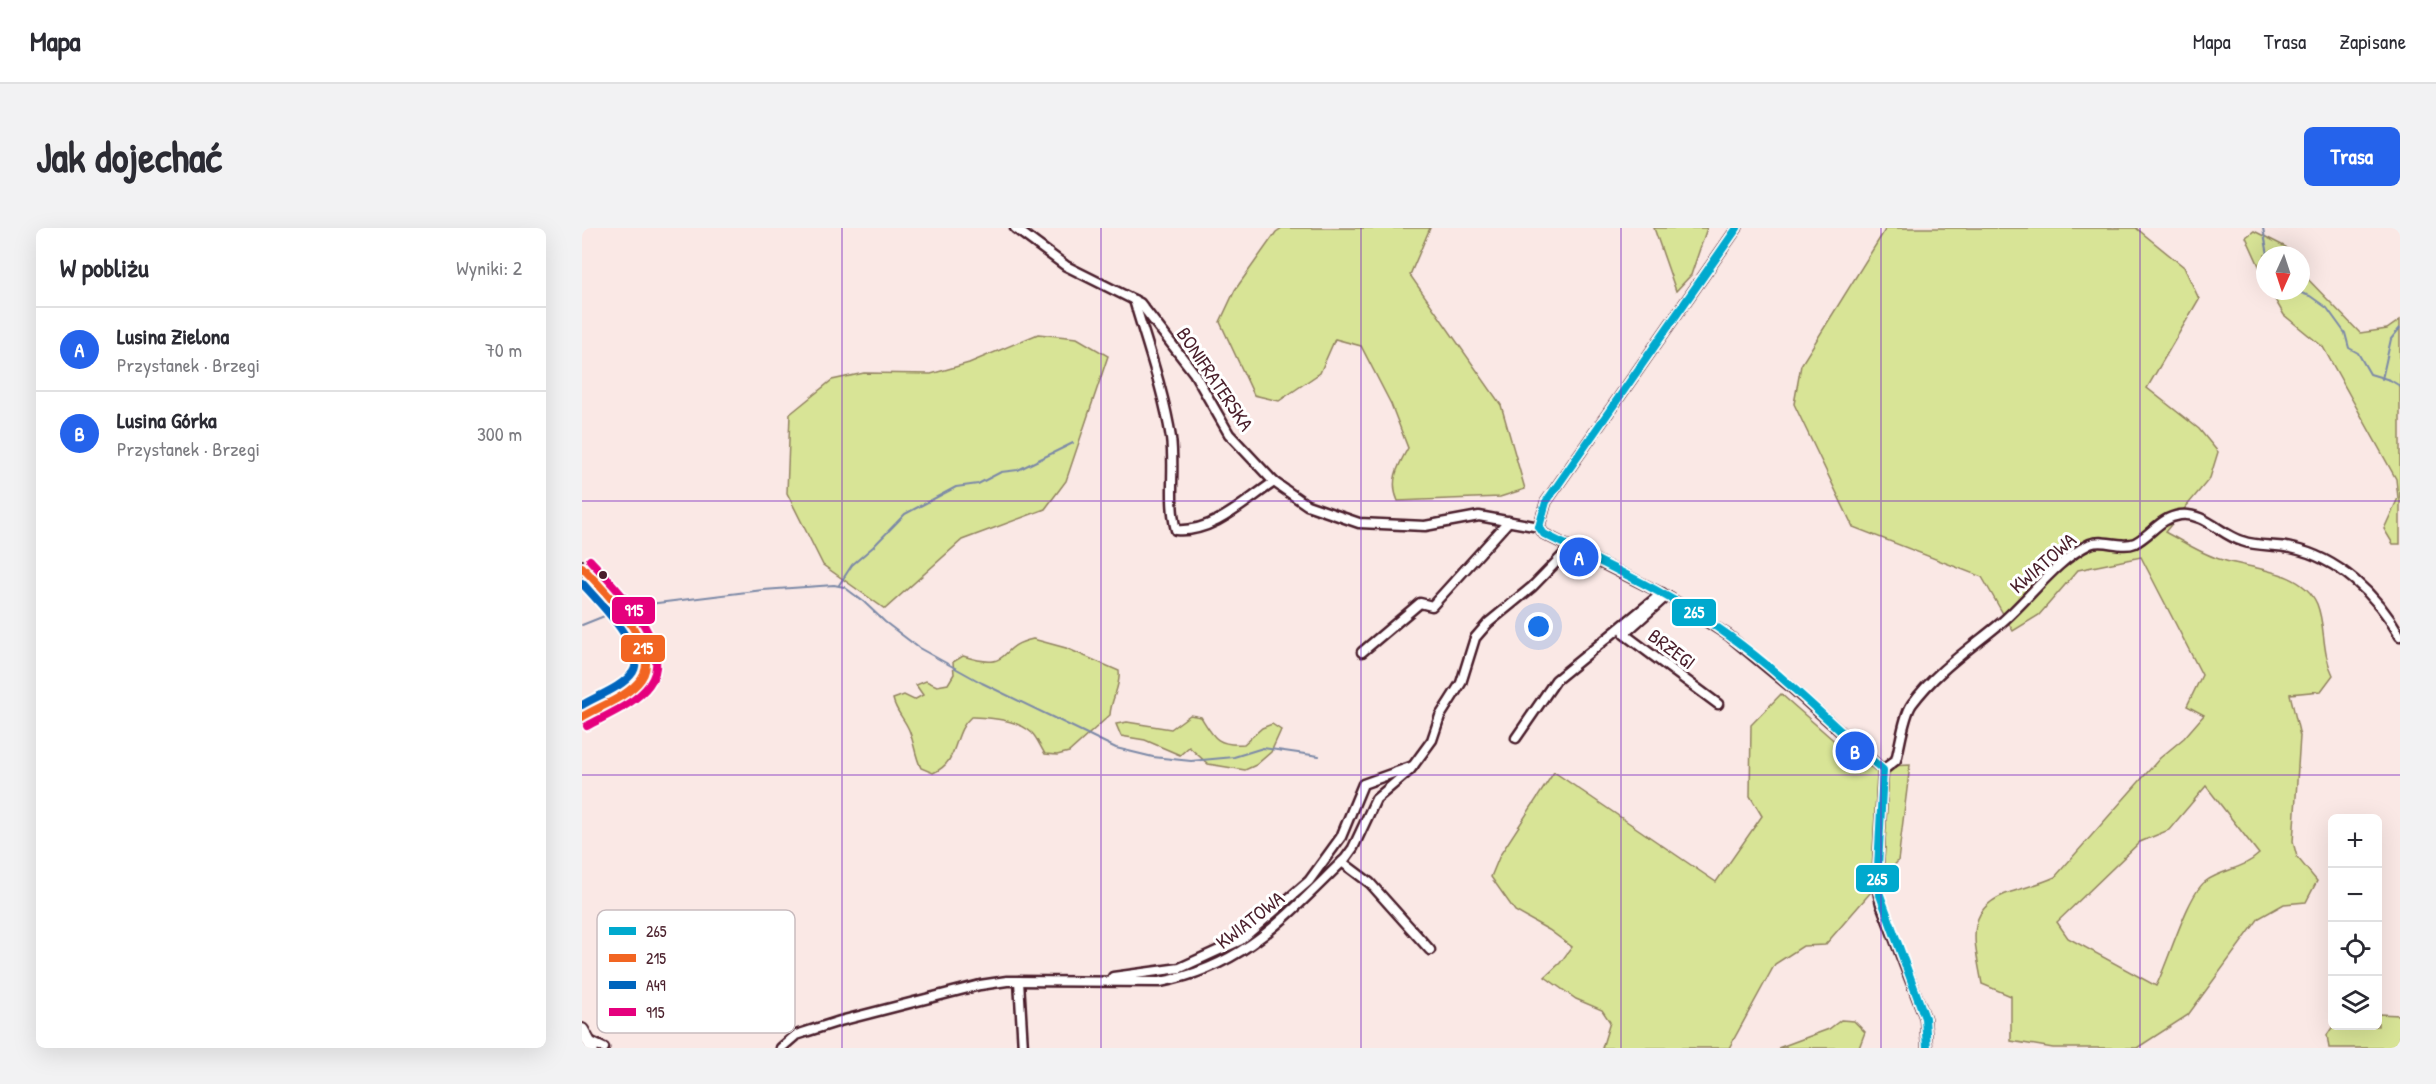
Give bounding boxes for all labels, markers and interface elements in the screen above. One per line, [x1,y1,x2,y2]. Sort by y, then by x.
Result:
text: Mapa [30,22,81,60]
text: Mapa [2193,27,2231,56]
text: Trasa [2264,27,2306,56]
text: Zapisane [2339,27,2406,56]
button: Trasa [2304,127,2400,186]
text: Jak dojechać [36,128,222,185]
north arrow [2256,246,2310,300]
text: W pobliżu [60,250,149,285]
text: Wyniki: 2 [456,254,522,281]
text: Lusina Zielona [117,321,229,351]
street label: BONIFRATERSKA [1171,322,1260,436]
text: A [75,336,84,363]
text: 70 m [485,336,522,363]
text: Przystanek · Brzegi [117,351,260,378]
text: Lusina Górka [117,405,217,435]
text: B [74,420,85,447]
text: 300 m [477,420,522,447]
text: Przystanek · Brzegi [117,435,260,462]
street label: KWIATOWA [2004,526,2082,599]
pin: A [1560,534,1598,580]
unlabelled marker [597,569,609,581]
line badge: 915 [611,596,656,625]
line badge: 265 [1671,598,1717,627]
text: 915 [625,599,643,621]
text: 265 [1684,601,1705,623]
your location [1524,612,1553,641]
street label: BRZEGI [1643,622,1701,675]
line badge: 215 [620,634,666,663]
text: 215 [633,637,653,659]
pin: B [1836,728,1874,774]
map controls [2328,814,2382,1030]
button: + [2328,814,2382,868]
line badge: 265 [1855,864,1900,893]
text: 265 [1867,868,1888,890]
button: − [2328,868,2382,922]
street label: KWIATOWA [1210,884,1290,955]
legend [597,910,795,1033]
text: 265 [646,920,667,942]
button: locate [2328,922,2382,976]
text: 215 [646,947,666,969]
text: A49 [646,974,666,996]
button: layers [2328,976,2382,1030]
text: 915 [646,1001,665,1023]

